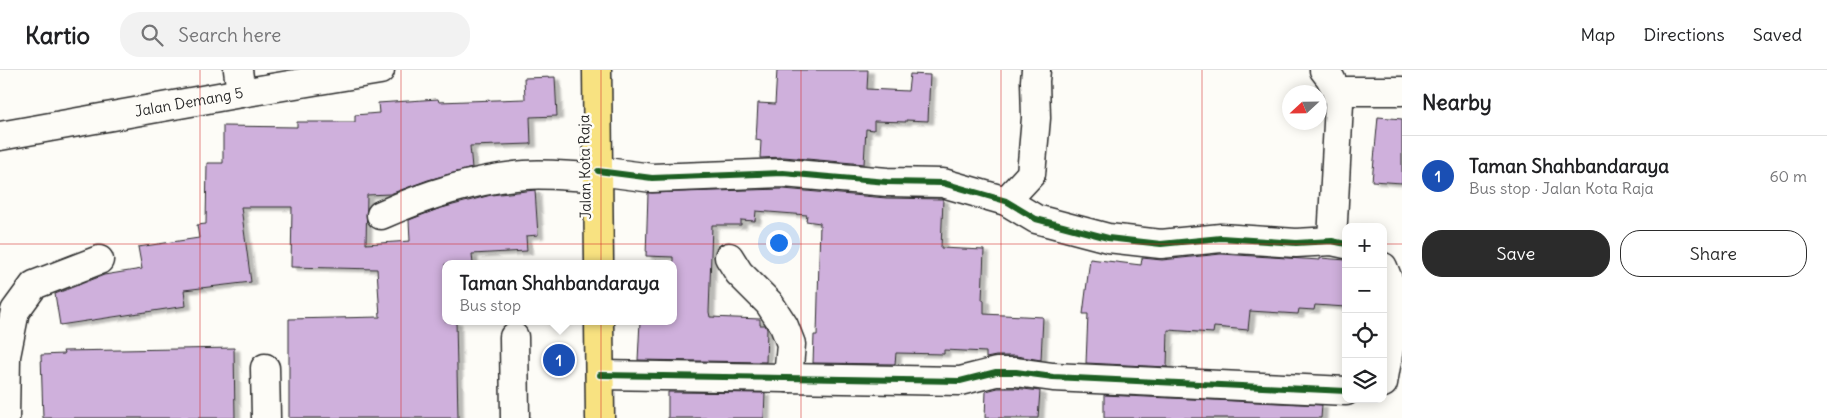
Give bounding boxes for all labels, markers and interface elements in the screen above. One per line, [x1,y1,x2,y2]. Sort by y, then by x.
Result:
search box [120,12,470,57]
text: Kartio [25,20,90,50]
icon: search [138,21,166,49]
text: Search here [178,23,281,47]
text: Map [1580,23,1615,46]
text: Directions [1643,23,1725,46]
text: Saved [1753,23,1802,46]
street label: Jalan Demang 5 [133,83,245,121]
north arrow [1282,85,1327,130]
text: Nearby [1422,89,1492,116]
street label: Jalan Kota Raja [574,114,595,220]
text: Taman Shahbandaraya [1469,154,1669,178]
text: 1 [1435,166,1441,186]
text: 60 m [1769,166,1807,186]
text: Bus stop · Jalan Kota Raja [1469,178,1654,198]
map controls [1342,223,1387,403]
button: + [1342,223,1387,268]
your location [766,230,792,256]
button: Save [1422,230,1610,277]
button: Share [1620,230,1807,277]
popup [442,260,677,325]
button: − [1342,268,1387,313]
text: Taman Shahbandaraya [459,271,660,295]
text: Bus stop [459,295,521,315]
button: locate [1342,313,1387,358]
pin: 1 [543,341,575,379]
button: layers [1342,358,1387,403]

